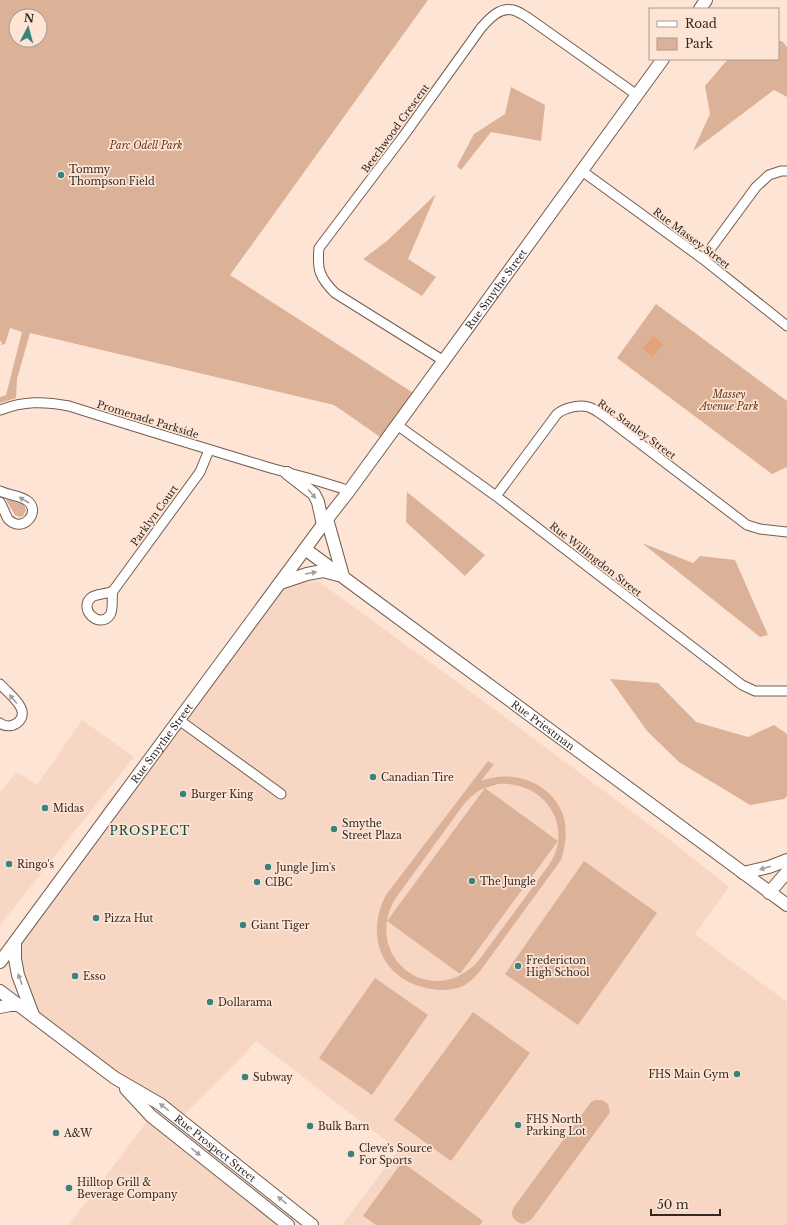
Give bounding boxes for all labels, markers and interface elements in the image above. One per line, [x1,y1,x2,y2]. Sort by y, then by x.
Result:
north arrow [8,8,48,48]
legend [649,8,779,60]
text: N [23,11,36,26]
text: Road [685,16,717,31]
text: Park [685,36,713,51]
street label: Beechwood Crescent [359,81,432,175]
park label: Parc Odell Park [109,139,182,152]
place label: Tommy Thompson Field [69,163,155,188]
marker: Tommy Thompson Field [56,170,66,180]
street label: Rue Massey Street [651,205,733,272]
street label: Rue Smythe Street [463,246,530,332]
park label: Massey Avenue Park [698,388,758,413]
street label: Rue Stanley Street [595,397,679,462]
street label: Promenade Parkside [95,398,201,441]
street label: Parklyn Court [128,482,181,548]
one-way arrow [308,489,317,500]
one-way arrow [18,496,30,503]
street label: Rue Willingdon Street [547,519,645,600]
one-way arrow [305,570,317,576]
one-way arrow [9,693,18,704]
street label: Rue Priestman [509,698,577,753]
street label: Rue Smythe Street [128,701,196,786]
place label: Canadian Tire [381,771,454,784]
marker: Canadian Tire [368,772,378,782]
place label: Burger King [191,788,254,801]
marker: Burger King [178,789,188,799]
place label: Midas [53,802,85,815]
marker: Midas [40,803,50,813]
place label: Smythe Street Plaza [342,817,402,842]
district label: PROSPECT [110,823,190,838]
marker: Smythe Street Plaza [329,824,339,834]
place label: Ringo's [17,858,54,871]
marker: Ringo's [4,859,14,869]
place label: Jungle Jim's [274,861,336,874]
marker: Jungle Jim's [263,862,273,872]
one-way arrow [759,865,771,871]
place label: The Jungle [480,875,536,888]
place label: CIBC [265,876,293,889]
marker: The Jungle [467,876,477,886]
marker: CIBC [252,877,262,887]
place label: Pizza Hut [104,912,153,925]
marker: Pizza Hut [91,913,101,923]
place label: Giant Tiger [251,919,310,932]
marker: Giant Tiger [238,920,248,930]
place label: Fredericton High School [526,954,589,979]
marker: Fredericton High School [513,961,523,971]
place label: Esso [83,970,106,983]
marker: Esso [70,971,80,981]
one-way arrow [17,973,23,985]
place label: Dollarama [218,996,272,1009]
marker: Dollarama [205,997,215,1007]
place label: FHS Main Gym [648,1068,729,1081]
marker: FHS Main Gym [732,1069,742,1079]
place label: Subway [253,1071,293,1084]
marker: Subway [240,1072,250,1082]
one-way arrow [159,1103,169,1111]
street label: Rue Prospect Street [172,1112,259,1185]
place label: FHS North Parking Lot [526,1113,586,1138]
place label: Bulk Barn [318,1120,369,1133]
marker: FHS North Parking Lot [513,1120,523,1130]
marker: Bulk Barn [305,1121,315,1131]
place label: A&W [63,1127,92,1140]
marker: A&W [51,1128,61,1138]
place label: Cleve's Source For Sports [359,1142,432,1167]
one-way arrow [190,1147,201,1156]
marker: Cleve's Source For Sports [346,1149,356,1159]
place label: Hilltop Grill & Beverage Company [77,1176,178,1201]
marker: Hilltop Grill & Beverage Company [64,1183,74,1193]
scale bar [651,1191,720,1217]
one-way arrow [276,1196,287,1205]
text: 50 m [657,1197,689,1212]

